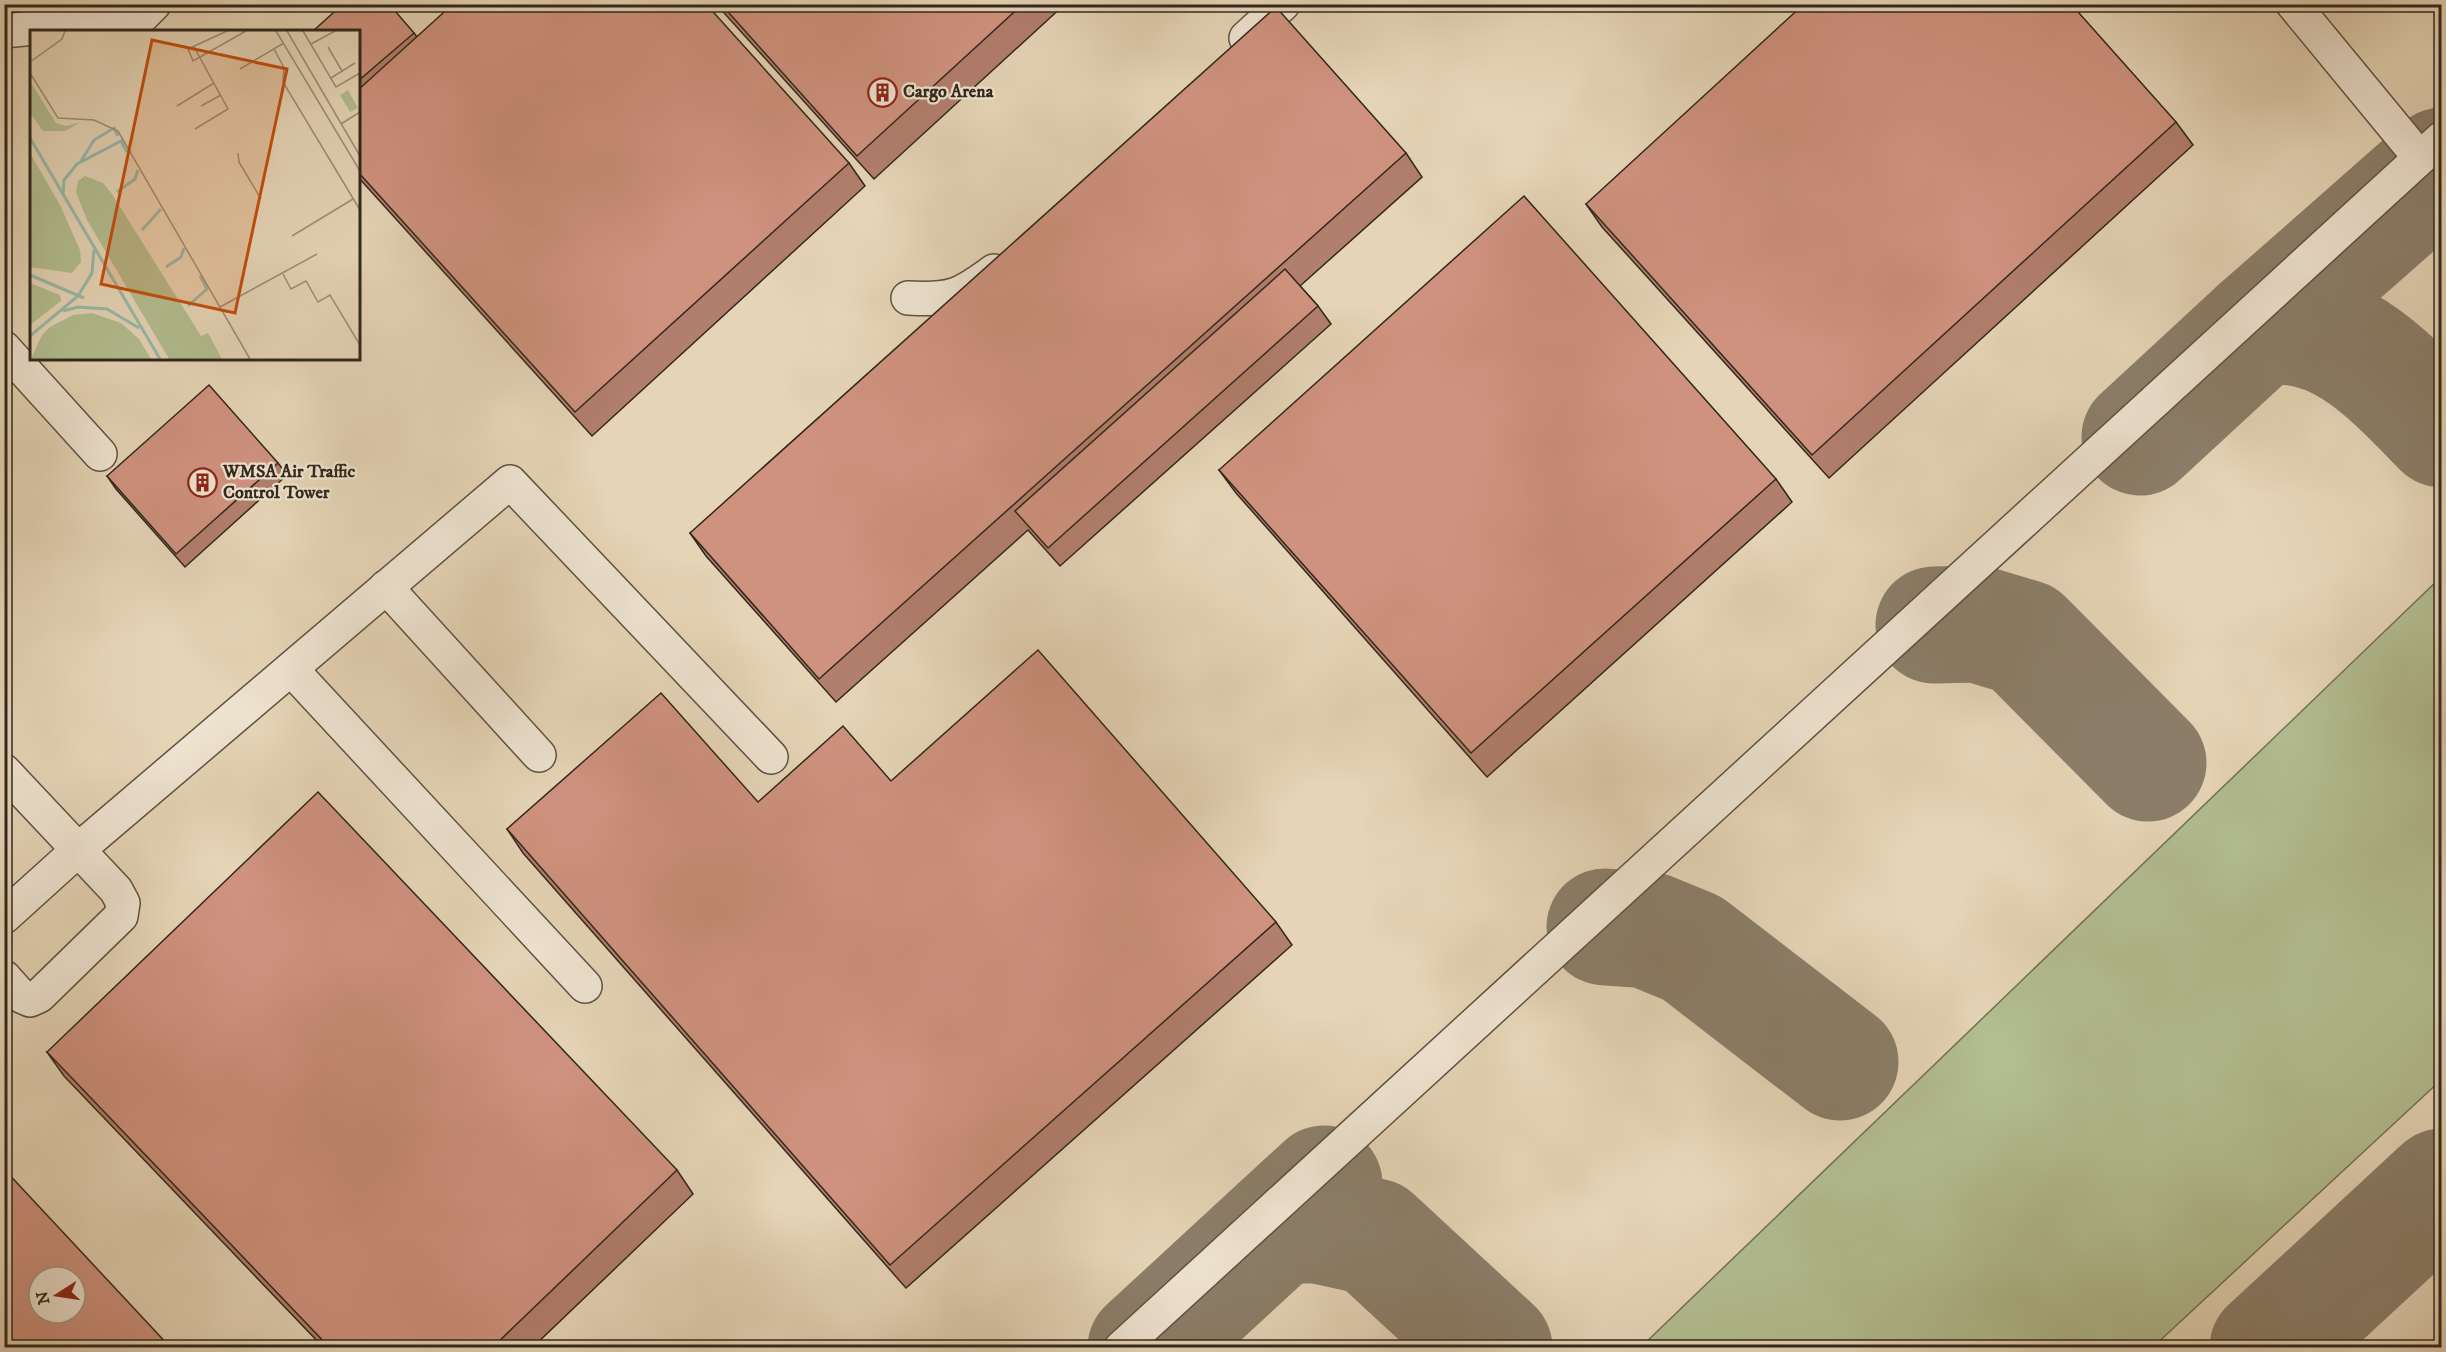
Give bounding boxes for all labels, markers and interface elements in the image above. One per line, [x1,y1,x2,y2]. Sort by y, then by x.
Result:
inset map [30,30,360,360]
building icon: Cargo Arena [866,76,898,108]
place label: Cargo Arena [903,81,994,103]
place label: WMSA Air Traffic Control Tower [222,461,355,504]
building icon: WMSA Air Traffic Control Tower [186,466,218,498]
north arrow [27,1265,87,1325]
text: N [32,1289,54,1306]

